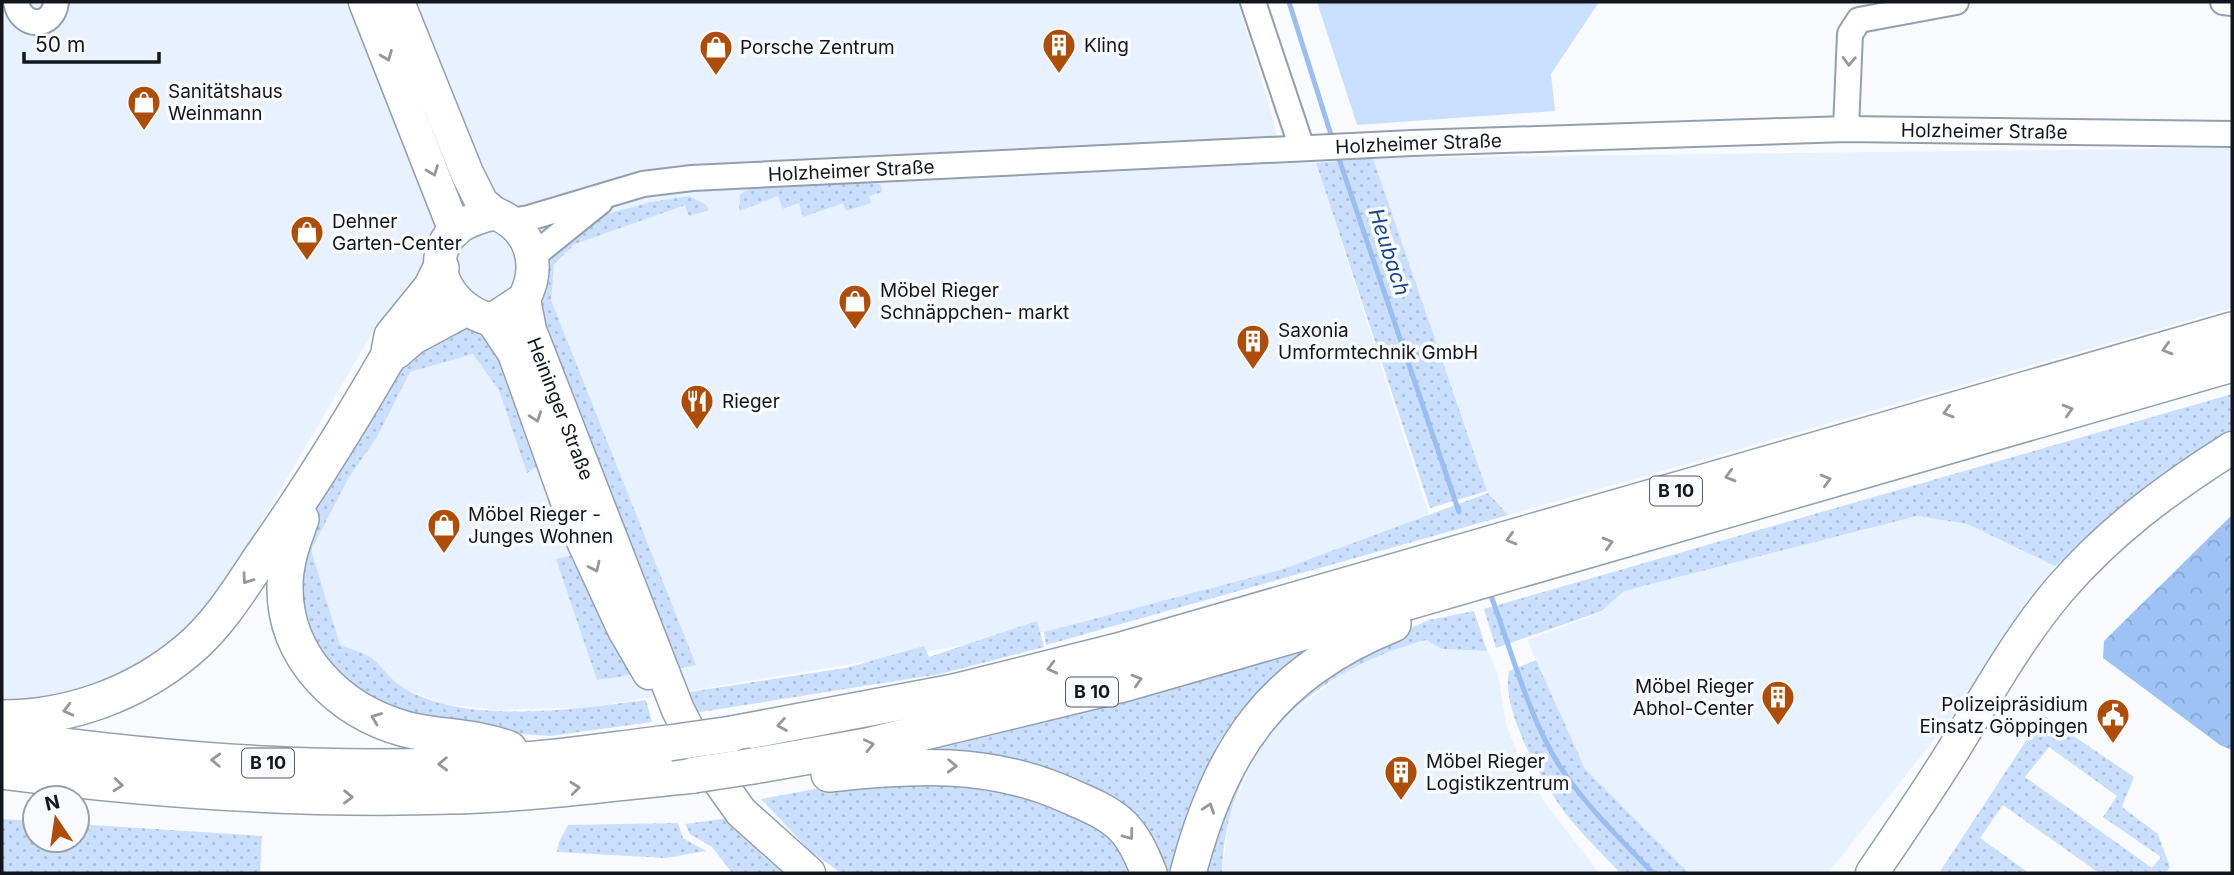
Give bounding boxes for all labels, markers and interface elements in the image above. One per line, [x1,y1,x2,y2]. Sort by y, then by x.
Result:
scale bar [24,21,159,65]
building icon: Kling [1040,26,1078,75]
shop icon: Porsche Zentrum [697,28,735,77]
text: 50 m [35,32,85,57]
place label: Kling [1084,34,1129,57]
place label: Porsche Zentrum [740,36,895,59]
one-way arrow [378,50,392,62]
one-way arrow [1841,55,1856,66]
place label: Sanitätshaus Weinmann [168,80,283,125]
shop icon: Sanitätshaus Weinmann [125,83,163,132]
street label: Holzheimer Straße [1901,119,2068,144]
street label: Holzheimer Straße [1335,129,1502,159]
street label: Holzheimer Straße [767,155,935,186]
one-way arrow [424,164,438,176]
water label: Heubach [1364,205,1415,299]
place label: Dehner Garten-Center [332,210,462,255]
shop icon: Dehner Garten-Center [288,213,326,262]
place label: Möbel Rieger Schnäppchen- markt [880,279,1069,324]
shop icon: Möbel Rieger Schnäppchen- markt [836,282,874,331]
place label: Saxonia Umformtechnik GmbH [1278,319,1478,364]
building icon: Saxonia Umformtechnik GmbH [1234,322,1272,371]
street label: Heininger Straße [522,334,598,483]
one-way arrow [2161,340,2173,355]
restaurant icon: Rieger [678,382,716,431]
place label: Rieger [722,390,780,413]
one-way arrow [2062,403,2074,418]
one-way arrow [1942,404,1954,419]
one-way arrow [528,411,542,423]
one-way arrow [1724,467,1736,482]
one-way arrow [1820,473,1832,488]
road number: B 10 [1650,476,1702,505]
place label: Möbel Rieger - Junges Wohnen [468,503,613,548]
shop icon: Möbel Rieger - Junges Wohnen [425,506,463,555]
one-way arrow [1506,531,1518,546]
one-way arrow [1602,537,1614,552]
one-way arrow [587,559,601,572]
one-way arrow [243,571,255,584]
one-way arrow [1046,660,1058,674]
one-way arrow [1131,674,1143,688]
place label: Möbel Rieger Abhol-Center [1633,675,1754,720]
road number: B 10 [1066,678,1118,706]
building icon: Möbel Rieger Abhol-Center [1759,678,1797,727]
place label: Polizeipräsidium Einsatz Göppingen [1919,693,2088,738]
public building icon: Polizeipräsidium Einsatz Göppingen [2094,696,2132,745]
one-way arrow [63,702,75,716]
one-way arrow [371,713,383,727]
one-way arrow [776,717,788,732]
one-way arrow [863,739,875,754]
road number: B 10 [242,748,294,778]
place label: Möbel Rieger Logistikzentrum [1426,750,1569,795]
one-way arrow [210,753,221,768]
building icon: Möbel Rieger Logistikzentrum [1382,753,1420,802]
one-way arrow [438,756,448,772]
one-way arrow [946,759,957,774]
one-way arrow [113,777,124,792]
one-way arrow [569,780,581,795]
north arrow [21,784,91,854]
one-way arrow [343,789,354,804]
text: N [43,790,62,816]
one-way arrow [1201,803,1215,815]
one-way arrow [1120,827,1133,840]

